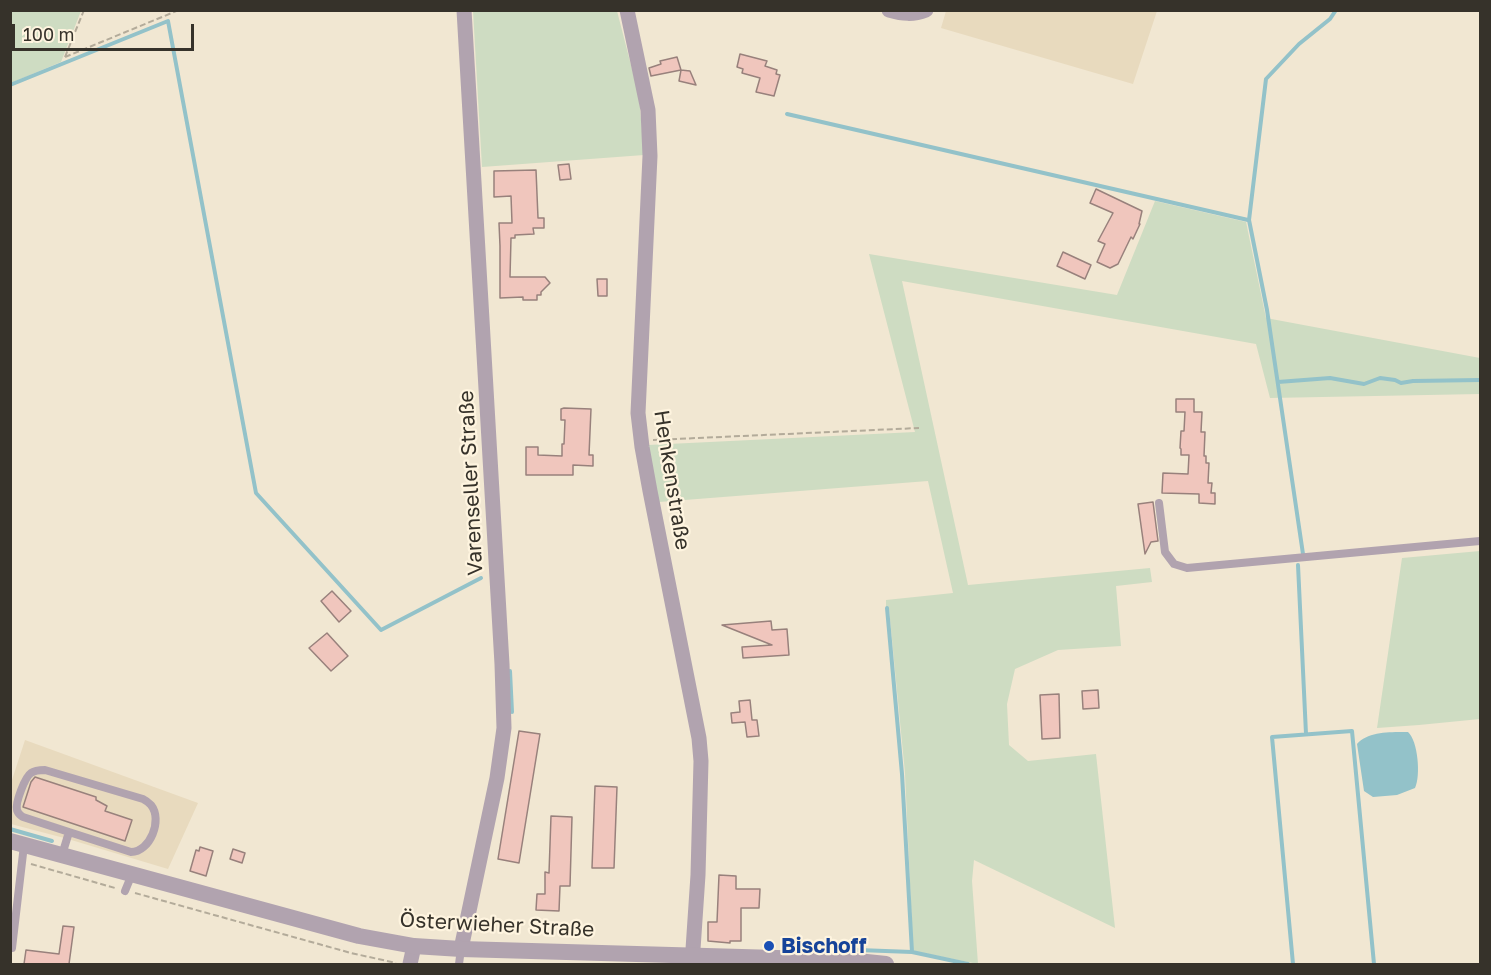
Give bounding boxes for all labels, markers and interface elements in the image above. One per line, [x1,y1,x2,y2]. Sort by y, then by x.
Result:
scale bar [15,12,196,50]
text: 100 m [23,23,74,45]
street label: Varenseller Straße [454,390,488,576]
street label: Henkenstraße [649,408,695,552]
street label: Österwieher Straße [399,907,595,943]
place label: Bischoff [781,933,866,959]
marker: Bischoff [762,939,776,953]

